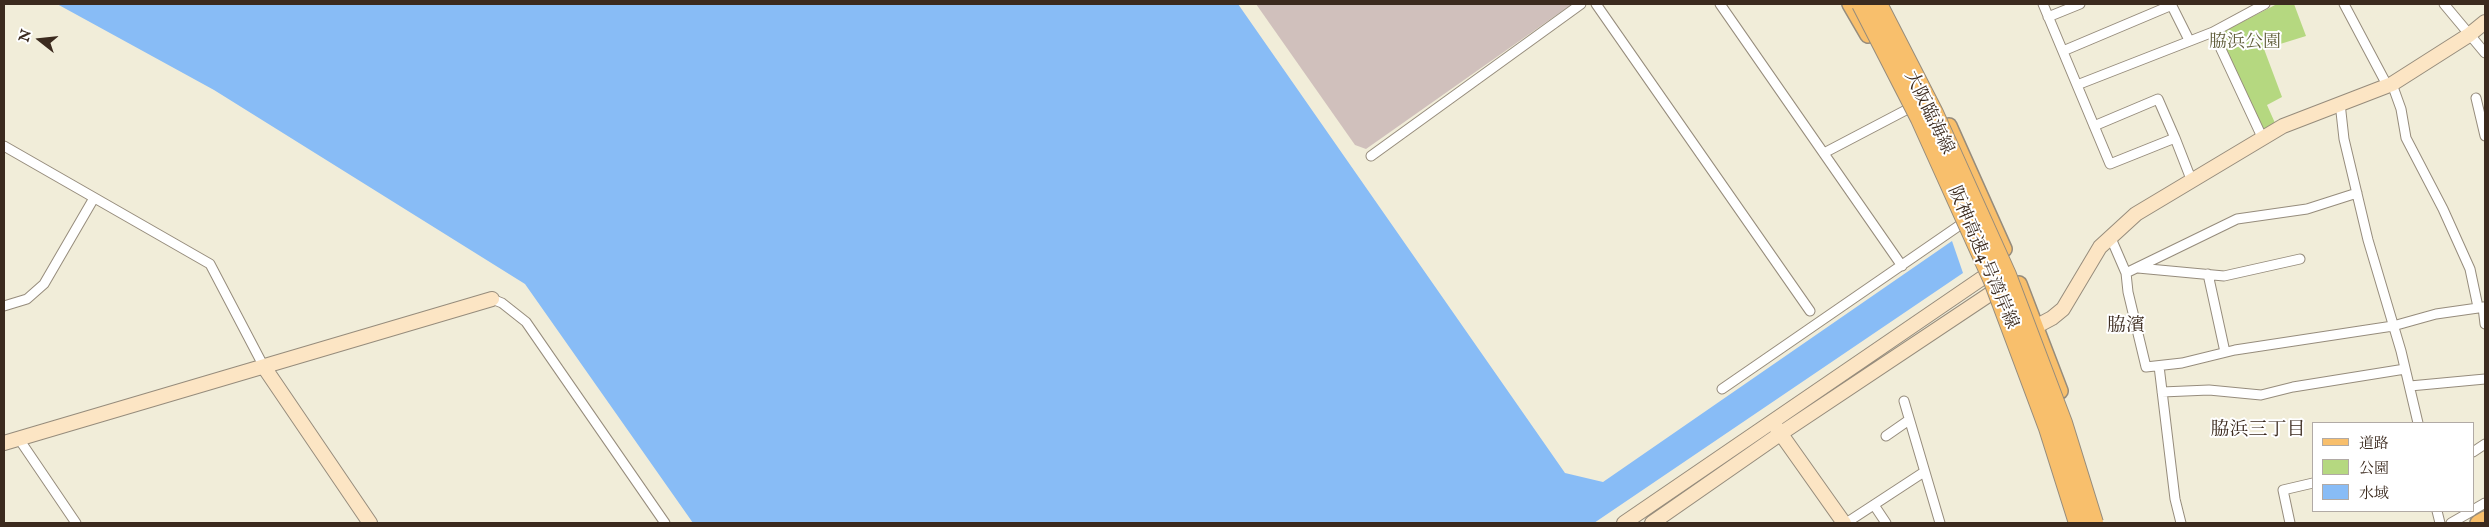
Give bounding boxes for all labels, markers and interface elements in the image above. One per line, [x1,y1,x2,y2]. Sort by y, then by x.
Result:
north arrow [15,15,65,65]
text: N [15,28,36,44]
park label: 脇浜公園 [2209,32,2281,54]
street label: 大阪臨海線 [1899,68,1957,158]
street label: 阪神高速4号湾岸線 [1942,183,2022,333]
district label: 脇濱 [2107,316,2145,338]
district label: 脇浜三丁目 [2211,420,2305,442]
legend [2312,422,2474,512]
text: 道路 [2359,434,2389,453]
text: 公園 [2359,459,2389,478]
text: 水域 [2359,484,2389,503]

